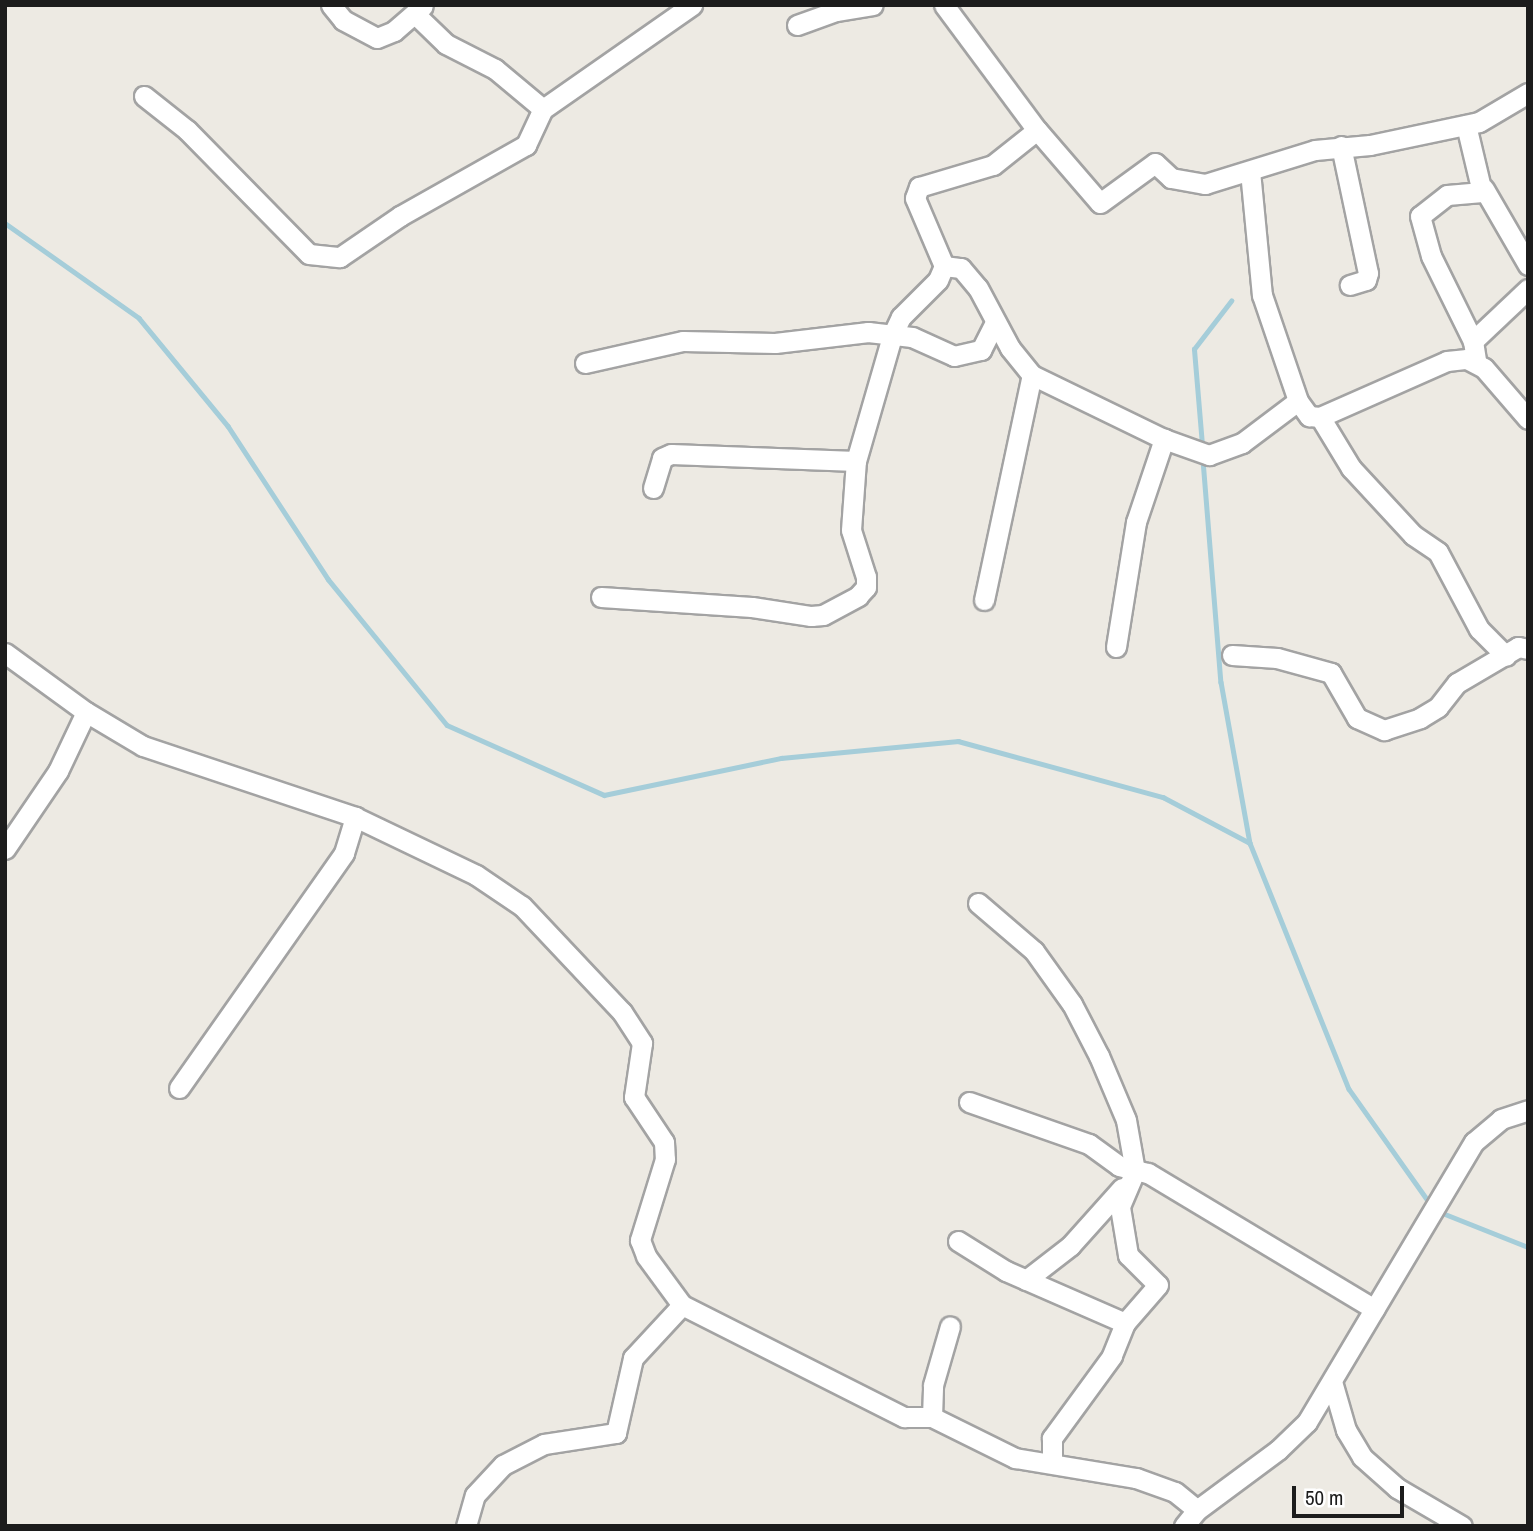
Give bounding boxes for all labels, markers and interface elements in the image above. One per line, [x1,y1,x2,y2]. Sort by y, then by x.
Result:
scale bar [1295,1472,1407,1516]
text: 50 m [1305,1483,1343,1512]

